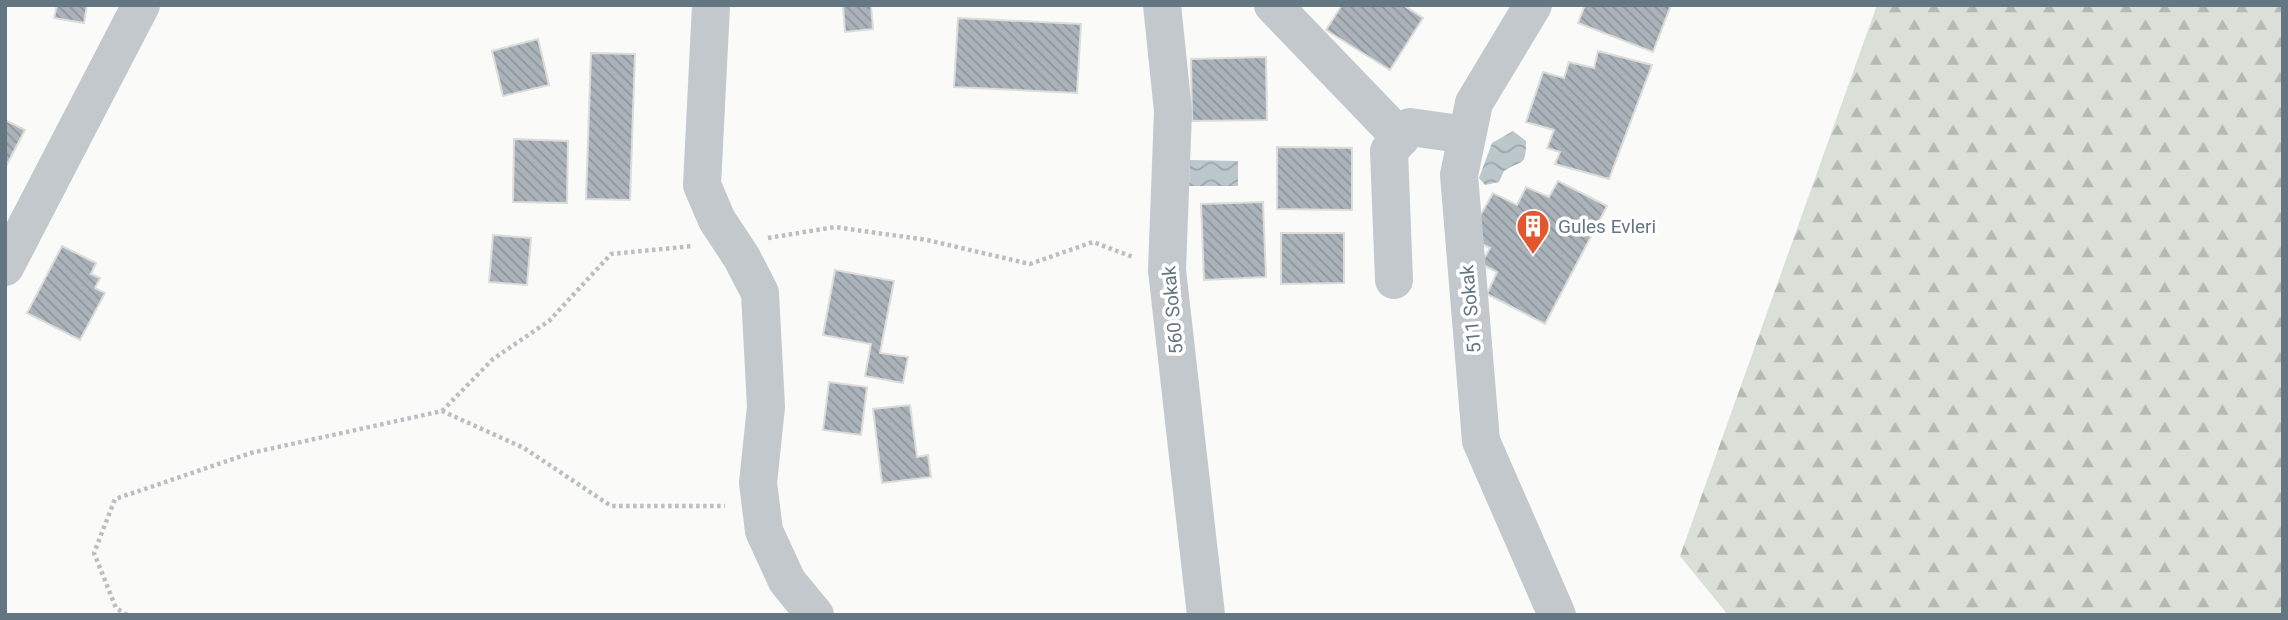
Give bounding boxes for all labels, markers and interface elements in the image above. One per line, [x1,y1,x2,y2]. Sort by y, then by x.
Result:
building icon: Gules Evleri [1514,207,1552,256]
place label: Gules Evleri [1558,215,1656,238]
street label: 511 Sokak [1455,264,1486,354]
street label: 560 Sokak [1157,265,1188,355]

